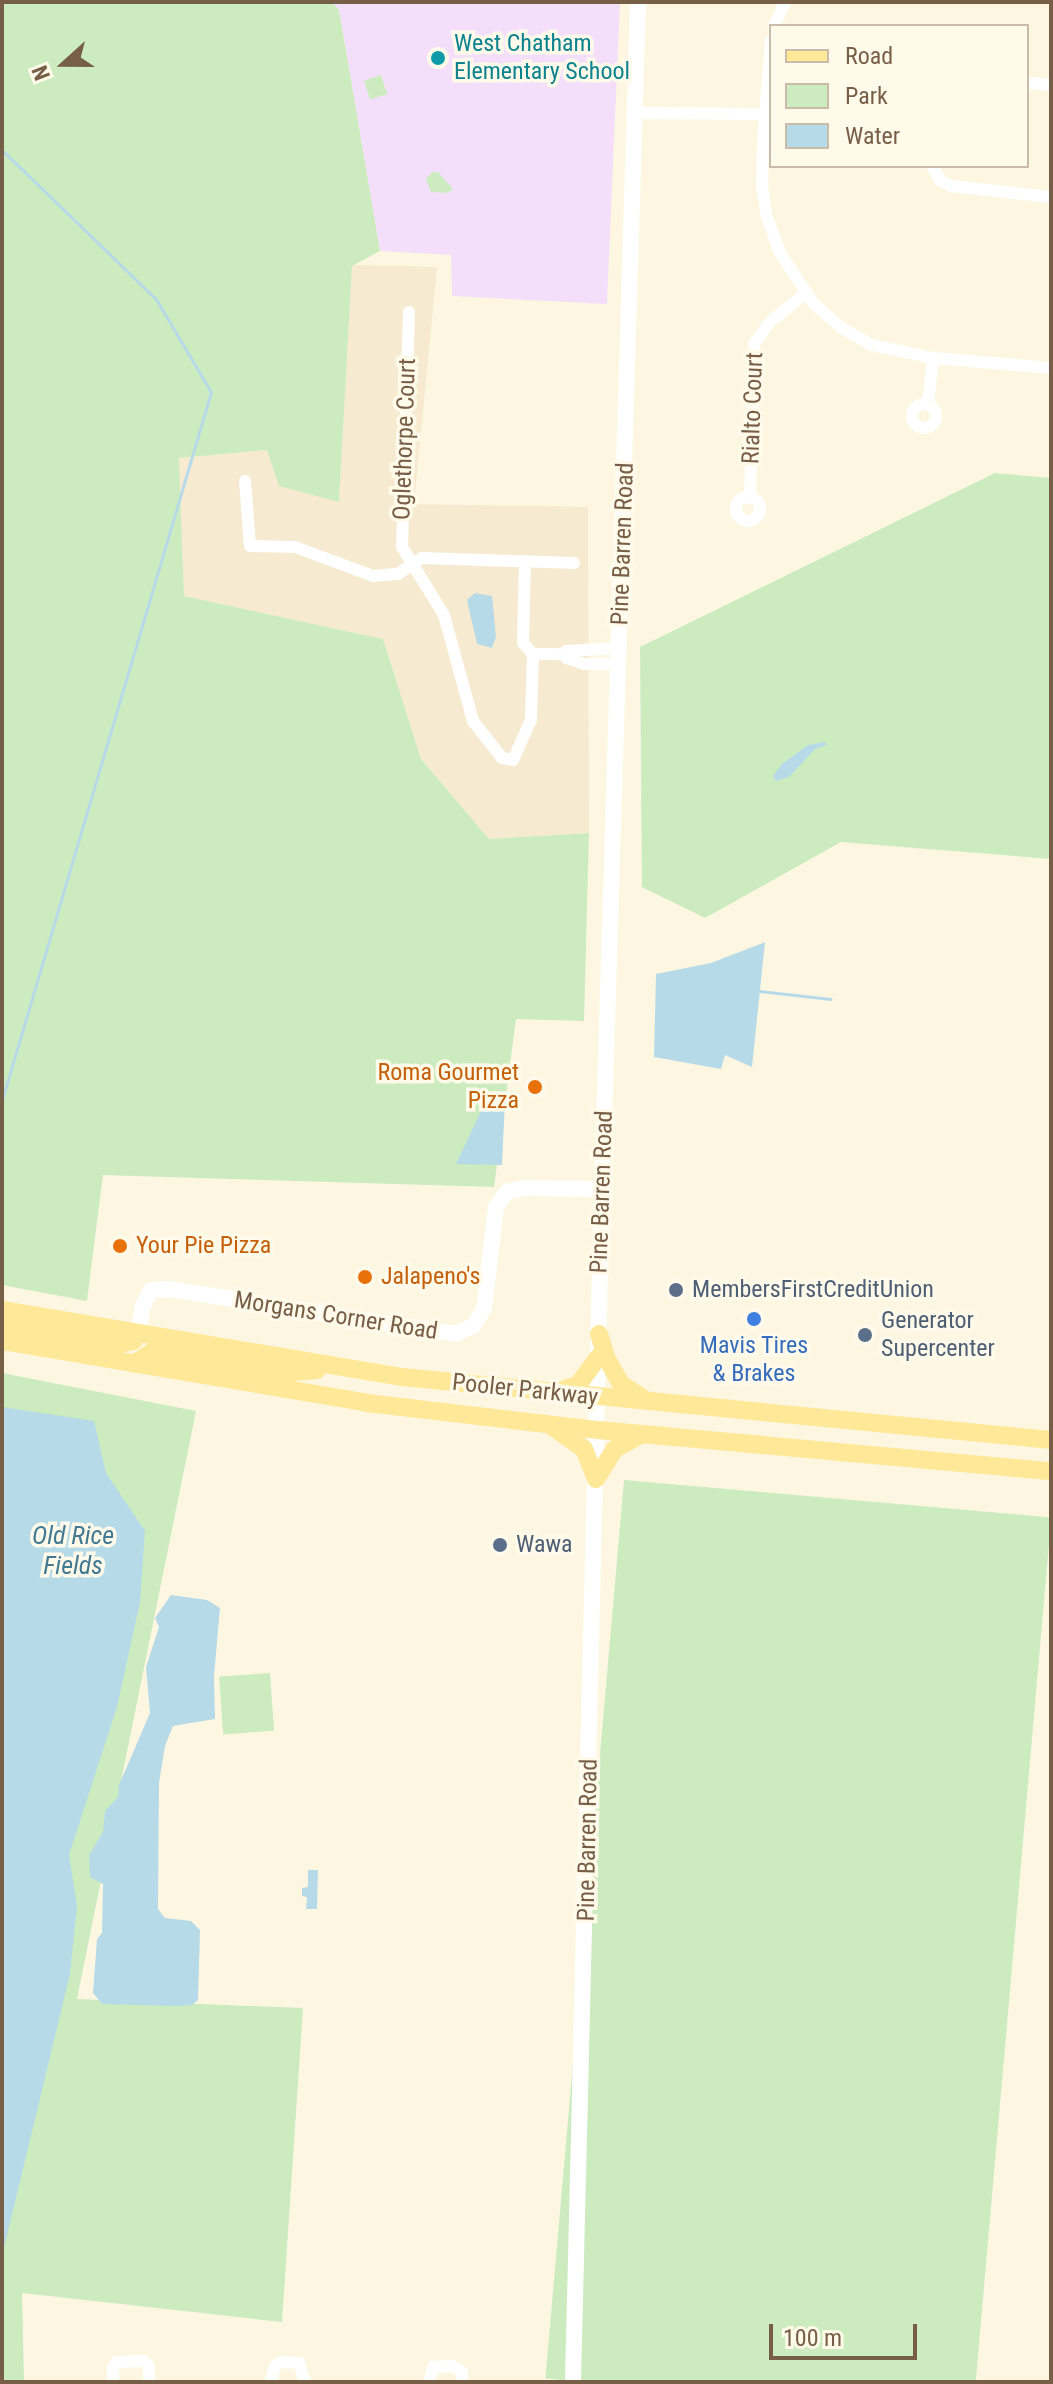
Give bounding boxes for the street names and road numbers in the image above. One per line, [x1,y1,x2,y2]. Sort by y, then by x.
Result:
street label: Rialto Court [737,352,769,464]
street label: Oglethorpe Court [388,358,422,520]
street label: Pine Barren Road [606,462,640,626]
street label: Pine Barren Road [585,1110,619,1274]
street label: Morgans Corner Road [232,1286,440,1346]
street label: Pooler Parkway [451,1368,599,1412]
street label: Pine Barren Road [572,1758,604,1922]

